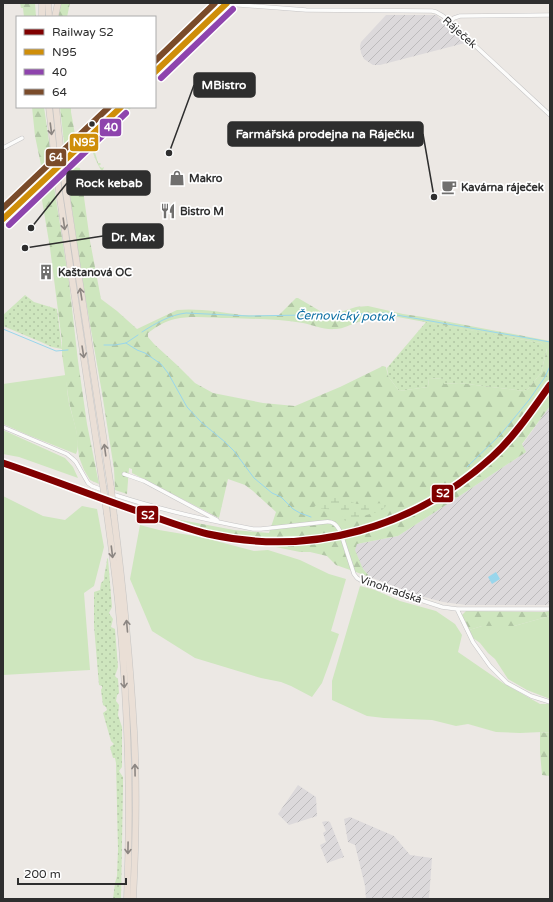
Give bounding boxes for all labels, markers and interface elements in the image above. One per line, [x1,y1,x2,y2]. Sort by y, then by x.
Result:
street label: Ráječek [440,14,479,51]
legend [16,16,156,108]
text: Railway S2 [52,25,114,39]
text: N95 [52,45,77,59]
text: 40 [52,65,68,79]
callout: MBistro [194,73,255,97]
text: MBistro [202,78,246,92]
text: 64 [52,85,68,99]
line badge: 40 [99,118,122,137]
unlabelled marker [87,119,97,129]
text: 40 [104,121,118,134]
callout: Farmářská prodejna na Ráječku [228,122,423,146]
one-way arrow [47,123,55,136]
text: Farmářská prodejna na Ráječku [236,127,414,142]
line badge: N95 [69,133,99,152]
text: N95 [73,136,95,149]
line badge: 64 [45,148,67,167]
text: 64 [49,151,63,164]
shop icon: Makro [168,169,186,187]
callout: Rock kebab [67,171,150,195]
place label: Makro [189,172,223,185]
text: Rock kebab [75,176,143,190]
cafe icon: Kavárna ráječek [440,178,458,196]
place label: Kavárna ráječek [461,181,544,195]
restaurant icon: Bistro M [159,202,177,220]
place label: Bistro M [180,205,224,218]
one-way arrow [60,217,68,230]
callout: Dr. Max [103,224,163,248]
text: Dr. Max [111,230,156,244]
building icon: Kaštanová OC [37,263,55,281]
place label: Kaštanová OC [58,266,132,279]
one-way arrow [77,288,85,301]
water label: Černovický potok [295,308,396,324]
one-way arrow [79,345,87,358]
one-way arrow [101,444,109,457]
line badge: S2 [431,484,454,503]
text: S2 [436,487,450,500]
line badge: S2 [136,505,159,524]
text: S2 [141,509,155,522]
one-way arrow [108,545,116,558]
street label: Vinohradská [358,573,424,606]
one-way arrow [123,620,130,633]
one-way arrow [121,675,128,688]
one-way arrow [131,764,139,777]
one-way arrow [124,841,132,854]
scale bar [18,860,126,886]
text: 200 m [24,867,61,881]

